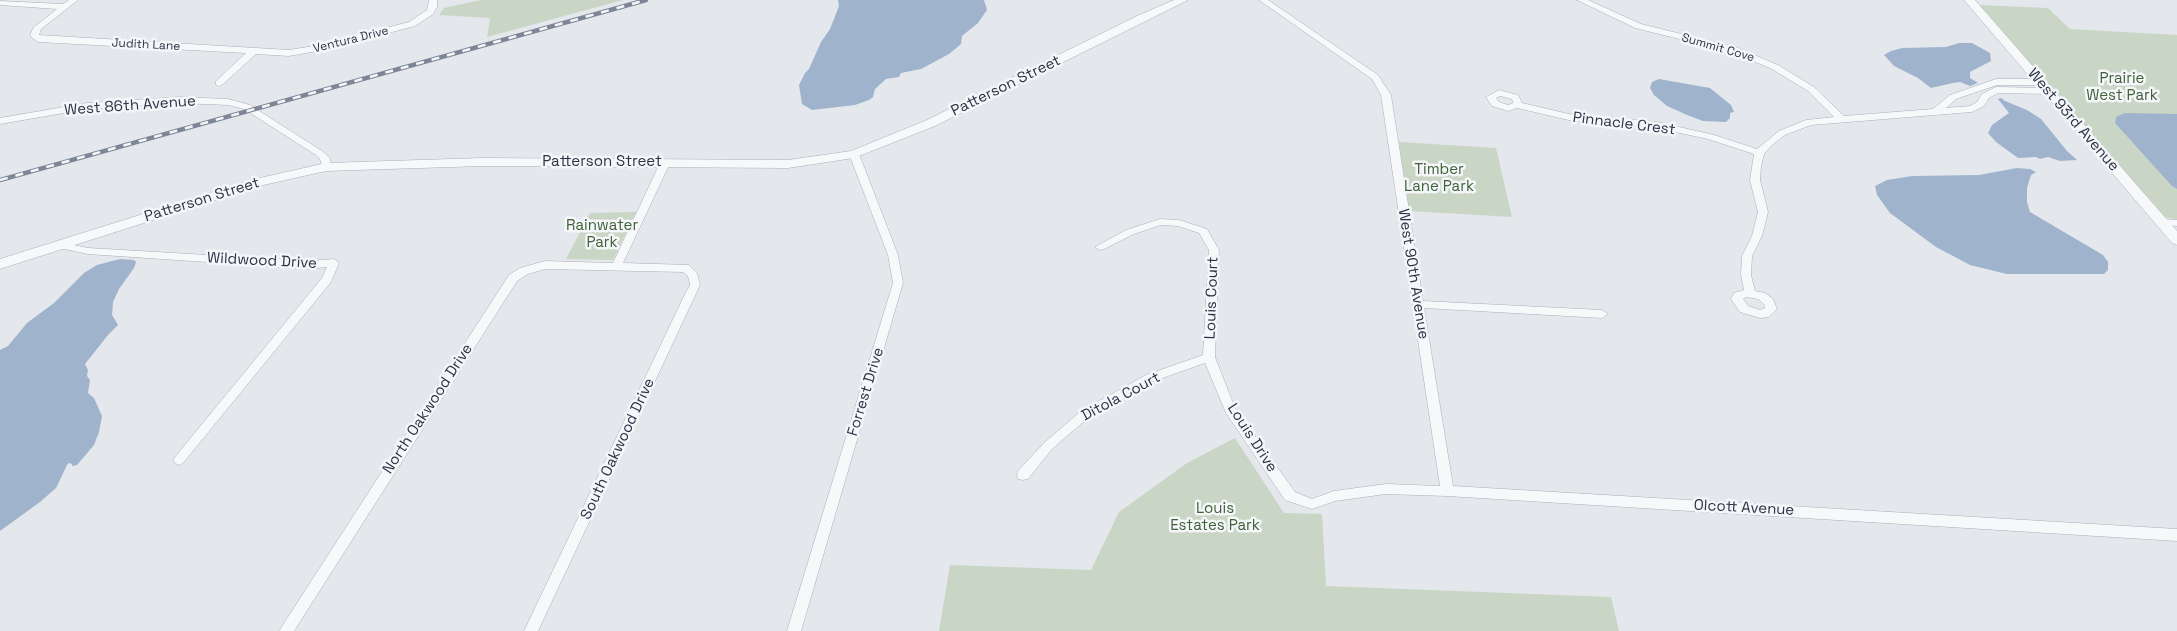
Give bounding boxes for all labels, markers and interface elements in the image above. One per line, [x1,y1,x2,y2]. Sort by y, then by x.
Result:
street label: Ventura Drive [312,24,390,56]
street label: Summit Cove [1680,31,1756,65]
street label: Judith Lane [111,36,181,54]
street label: Patterson Street [948,52,1064,120]
street label: West 93rd Avenue [2023,65,2123,175]
park label: Prairie West Park [2086,70,2158,105]
street label: West 86th Avenue [64,92,196,120]
street label: Pinnacle Crest [1572,109,1676,139]
street label: Patterson Street [542,153,662,171]
park label: Timber Lane Park [1404,161,1474,196]
street label: Patterson Street [142,174,262,226]
street label: West 90th Avenue [1394,207,1432,341]
park label: Rainwater Park [566,217,638,252]
street label: Wildwood Drive [207,249,317,273]
street label: Louis Court [1202,256,1222,340]
street label: North Oakwood Drive [379,341,477,477]
street label: Forrest Drive [844,346,888,438]
street label: Ditola Court [1079,369,1163,425]
street label: South Oakwood Drive [577,375,659,523]
street label: Louis Drive [1223,400,1281,476]
street label: Olcott Avenue [1693,496,1795,520]
park label: Louis Estates Park [1170,500,1260,535]

